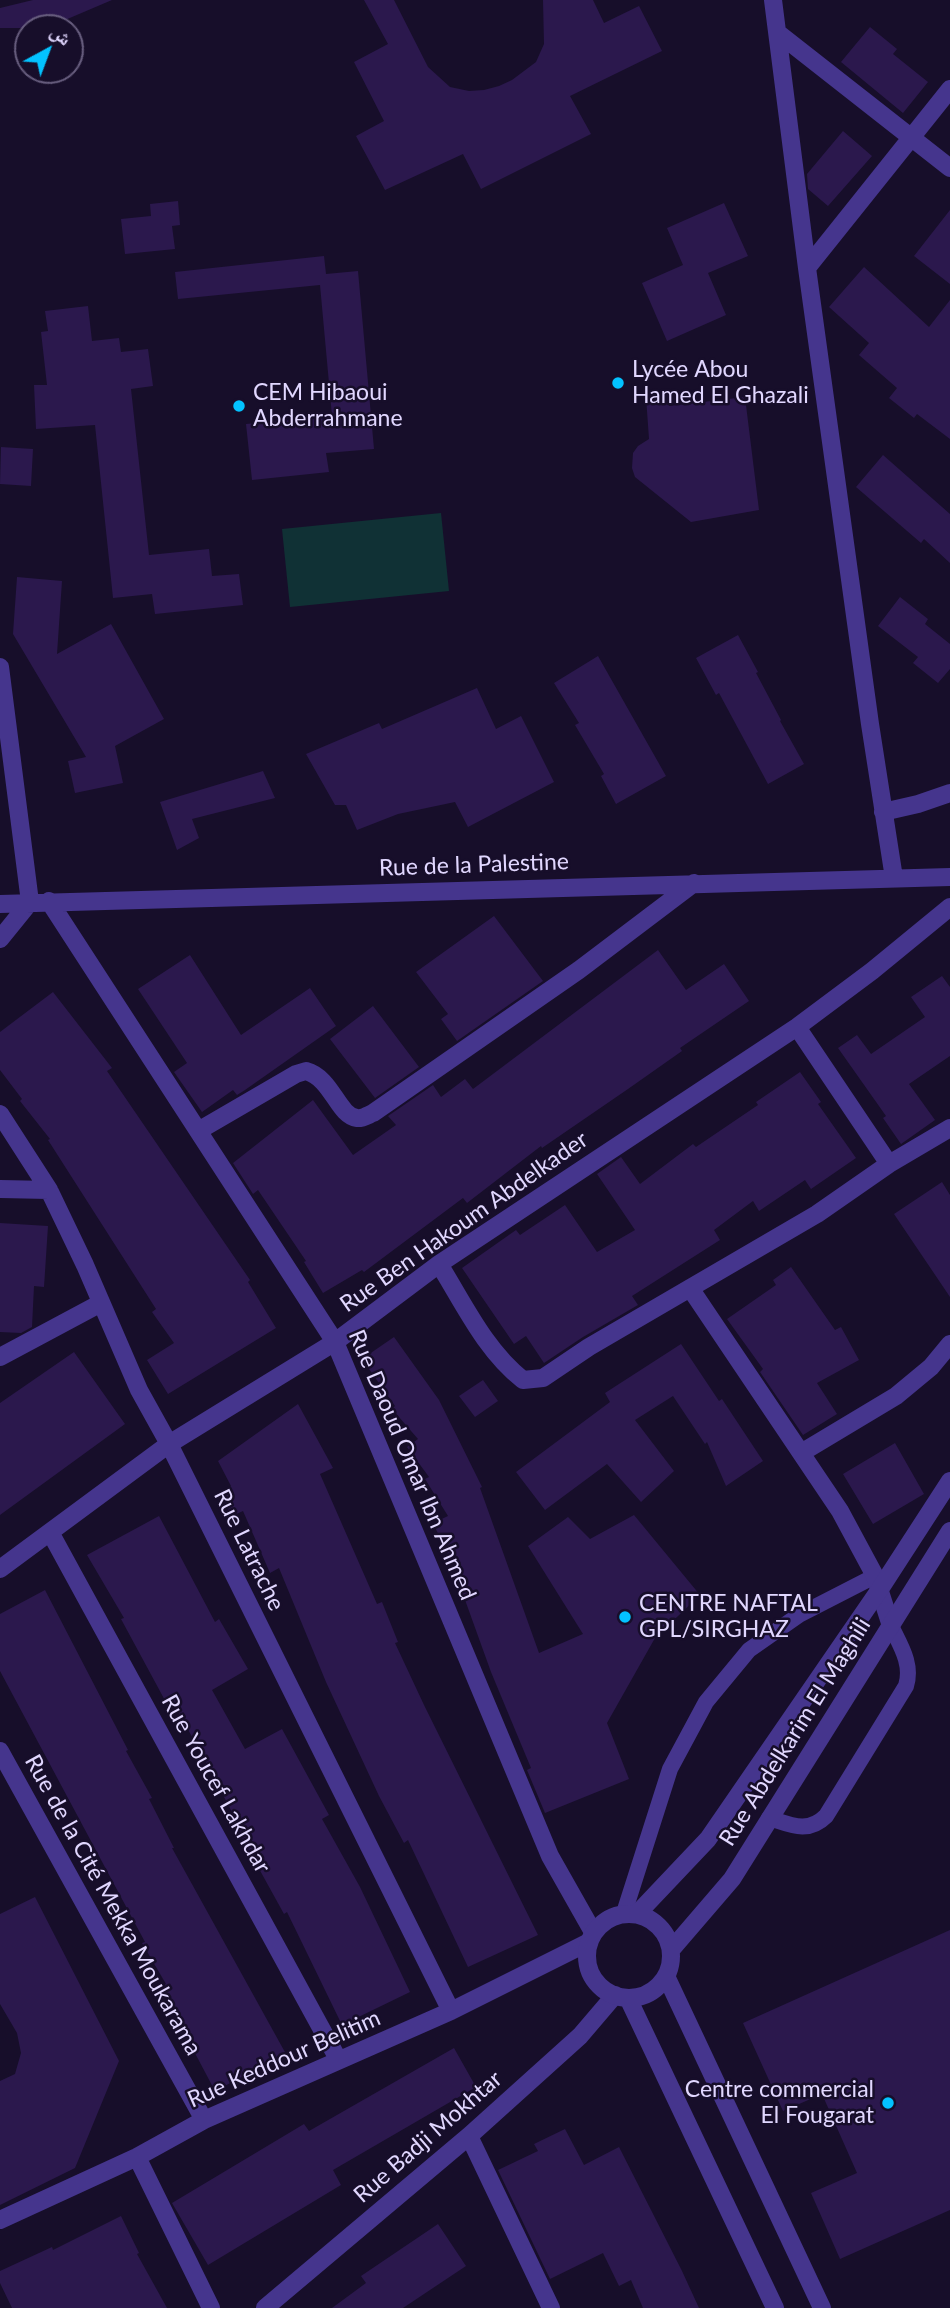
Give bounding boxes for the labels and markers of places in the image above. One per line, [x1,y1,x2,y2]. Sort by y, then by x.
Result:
place label: Lycée Abou Hamed El Ghazali [632,356,809,410]
marker: Lycée Abou Hamed El Ghazali [610,375,626,391]
place label: CEM Hibaoui Abderrahmane [253,379,403,433]
marker: CEM Hibaoui Abderrahmane [231,398,247,414]
place label: CENTRE NAFTAL GPL/SIRGHAZ [639,1590,818,1644]
marker: CENTRE NAFTAL GPL/SIRGHAZ [617,1609,633,1625]
place label: Centre commercial El Fougarat [685,2076,874,2130]
marker: Centre commercial El Fougarat [880,2095,896,2111]

